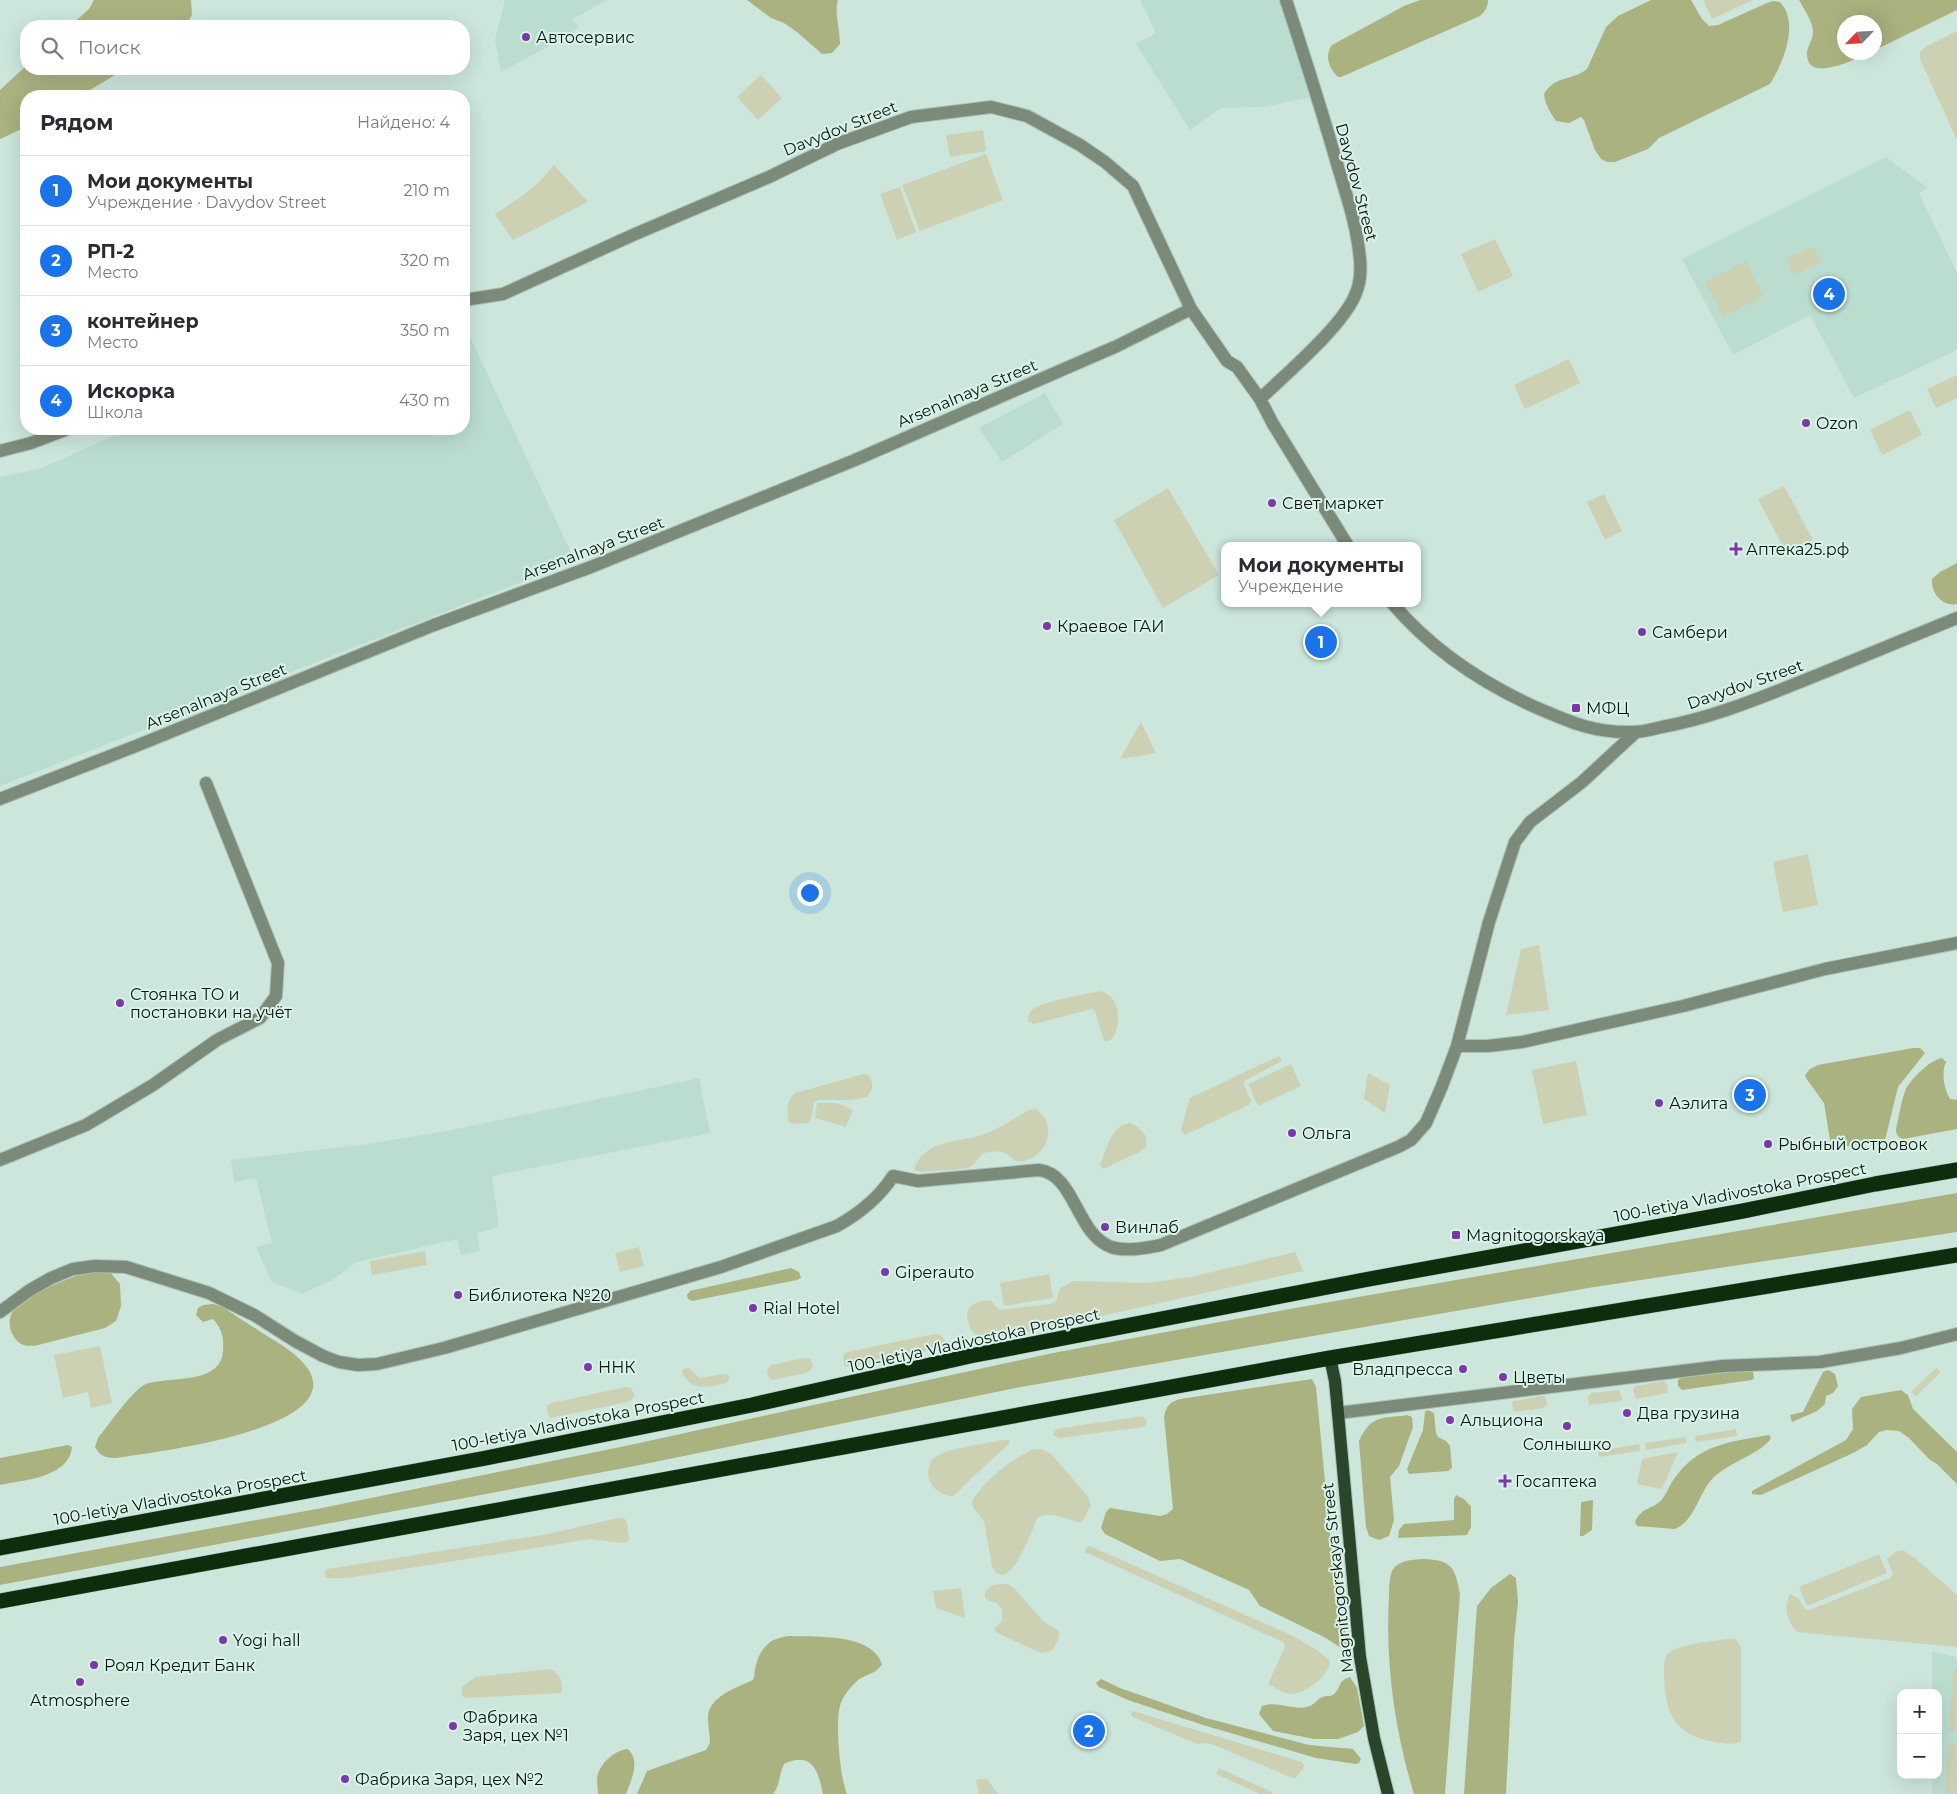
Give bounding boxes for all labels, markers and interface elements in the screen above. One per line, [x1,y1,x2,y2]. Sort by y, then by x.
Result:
north arrow [1837,15,1882,60]
search box [20,20,470,75]
place label: Автосервис [536,28,634,47]
marker: Автосервис [520,31,532,43]
icon: search [38,34,66,62]
text: Поиск [78,36,141,59]
street label: Davydov Street [780,97,900,160]
text: Рядом [40,110,113,135]
text: Найдено: 4 [357,113,450,132]
street label: Davydov Street [1332,121,1382,244]
text: Мои документы [87,170,253,193]
text: 1 [53,181,59,200]
text: 210 m [403,181,450,200]
text: Учреждение · Davydov Street [87,193,327,212]
text: РП-2 [87,240,134,263]
text: 2 [51,251,61,270]
text: 320 m [400,251,450,270]
text: Место [87,263,139,282]
pin: 4 [1813,275,1845,313]
text: контейнер [87,310,199,333]
text: 3 [51,321,61,340]
text: 350 m [400,321,450,340]
text: Место [87,333,139,352]
street label: Arsenalnaya Street [894,355,1040,432]
text: Искорка [87,380,175,403]
text: 4 [50,391,62,410]
text: 430 m [399,391,450,410]
text: Школа [87,403,143,422]
place label: Ozon [1816,414,1858,433]
marker: Ozon [1800,417,1812,429]
place label: Свет маркет [1282,494,1384,513]
marker: Свет маркет [1266,497,1278,509]
street label: Arsenalnaya Street [520,513,667,584]
place label: Аптека25.рф [1746,540,1849,559]
popup [1221,542,1421,607]
marker: Аптека25.рф [1730,543,1742,555]
text: Мои документы [1238,554,1404,577]
text: Учреждение [1238,577,1344,596]
place label: Краевое ГАИ [1057,617,1164,636]
marker: Краевое ГАИ [1041,620,1053,632]
pin: 1 [1305,623,1337,661]
place label: Самбери [1652,623,1728,642]
marker: Самбери [1636,626,1648,638]
street label: Davydov Street [1685,656,1806,713]
street label: Arsenalnaya Street [143,659,290,733]
place label: МФЦ [1586,699,1629,718]
marker: МФЦ [1570,702,1582,714]
your location [797,880,823,906]
place label: Стоянка ТО и постановки на учёт [130,985,292,1022]
marker: Стоянка ТО и постановки на учёт [114,997,126,1009]
pin: 3 [1734,1076,1766,1114]
place label: Аэлита [1669,1094,1728,1113]
marker: Аэлита [1653,1097,1665,1109]
place label: Ольга [1302,1124,1351,1143]
marker: Ольга [1286,1127,1298,1139]
place label: Рыбный островок [1778,1135,1928,1154]
marker: Рыбный островок [1762,1138,1774,1150]
street label: 100-letiya Vladivostoka Prospect [1612,1159,1868,1226]
place label: Винлаб [1115,1218,1179,1237]
marker: Винлаб [1099,1221,1111,1233]
place label: Magnitogorskaya [1466,1226,1604,1245]
marker: Magnitogorskaya [1450,1229,1462,1241]
place label: Giperauto [895,1263,974,1282]
marker: Giperauto [879,1266,891,1278]
place label: Библиотека №20 [468,1286,611,1305]
marker: Библиотека №20 [452,1289,464,1301]
place label: Rial Hotel [763,1299,840,1318]
marker: Rial Hotel [747,1302,759,1314]
street label: 100-letiya Vladivostoka Prospect [847,1304,1102,1376]
place label: ННК [598,1358,636,1377]
place label: Владпресса [1352,1360,1453,1379]
marker: ННК [582,1361,594,1373]
marker: Владпресса [1457,1363,1469,1375]
place label: Цветы [1513,1368,1566,1387]
marker: Цветы [1497,1371,1509,1383]
street label: 100-letiya Vladivostoka Prospect [450,1388,706,1455]
place label: Два грузина [1637,1404,1740,1423]
marker: Два грузина [1621,1407,1633,1419]
place label: Альциона [1460,1411,1543,1430]
marker: Альциона [1444,1414,1456,1426]
marker: Солнышко [1561,1420,1573,1432]
place label: Солнышко [1523,1435,1611,1454]
street label: 100-letiya Vladivostoka Prospect [52,1466,309,1529]
place label: Госаптека [1515,1472,1597,1491]
marker: Госаптека [1499,1475,1511,1487]
street label: Magnitogorskaya Street [1318,1481,1357,1674]
place label: Yogi hall [233,1631,301,1650]
marker: Yogi hall [217,1634,229,1646]
place label: Роял Кредит Банк [104,1656,256,1675]
marker: Роял Кредит Банк [88,1659,100,1671]
marker: Atmosphere [74,1676,86,1688]
map controls [1897,1689,1942,1779]
button: + [1897,1689,1942,1734]
place label: Atmosphere [30,1691,130,1710]
place label: Фабрика Заря, цех №1 [463,1708,569,1745]
pin: 2 [1073,1712,1105,1750]
marker: Фабрика Заря, цех №1 [447,1720,459,1732]
button: − [1897,1734,1942,1779]
place label: Фабрика Заря, цех №2 [355,1770,543,1789]
marker: Фабрика Заря, цех №2 [339,1773,351,1785]

